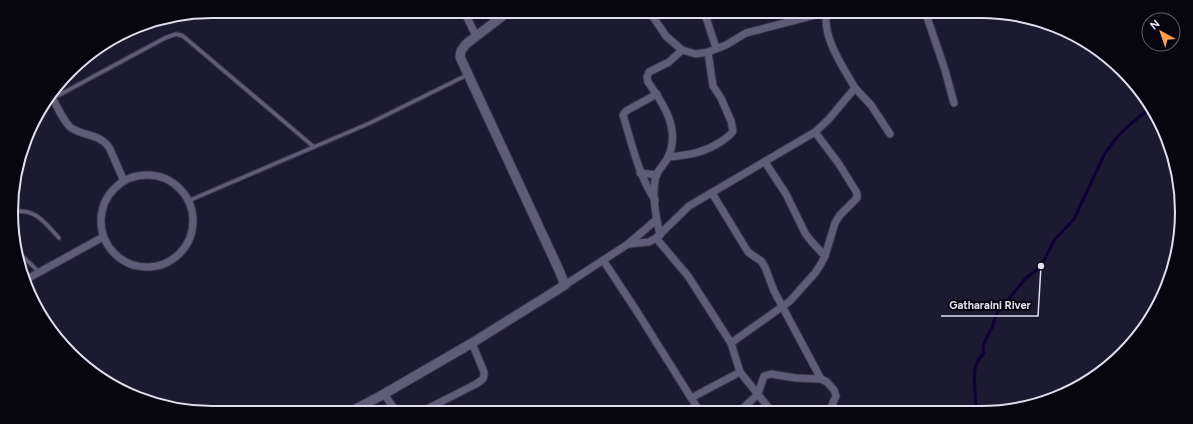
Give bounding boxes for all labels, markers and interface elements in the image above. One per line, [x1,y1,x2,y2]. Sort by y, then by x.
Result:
north arrow [1141,12,1181,52]
text: N [1147,17,1162,32]
callout: Gatharaini River [941,293,1038,316]
text: Gatharaini River [949,299,1032,312]

